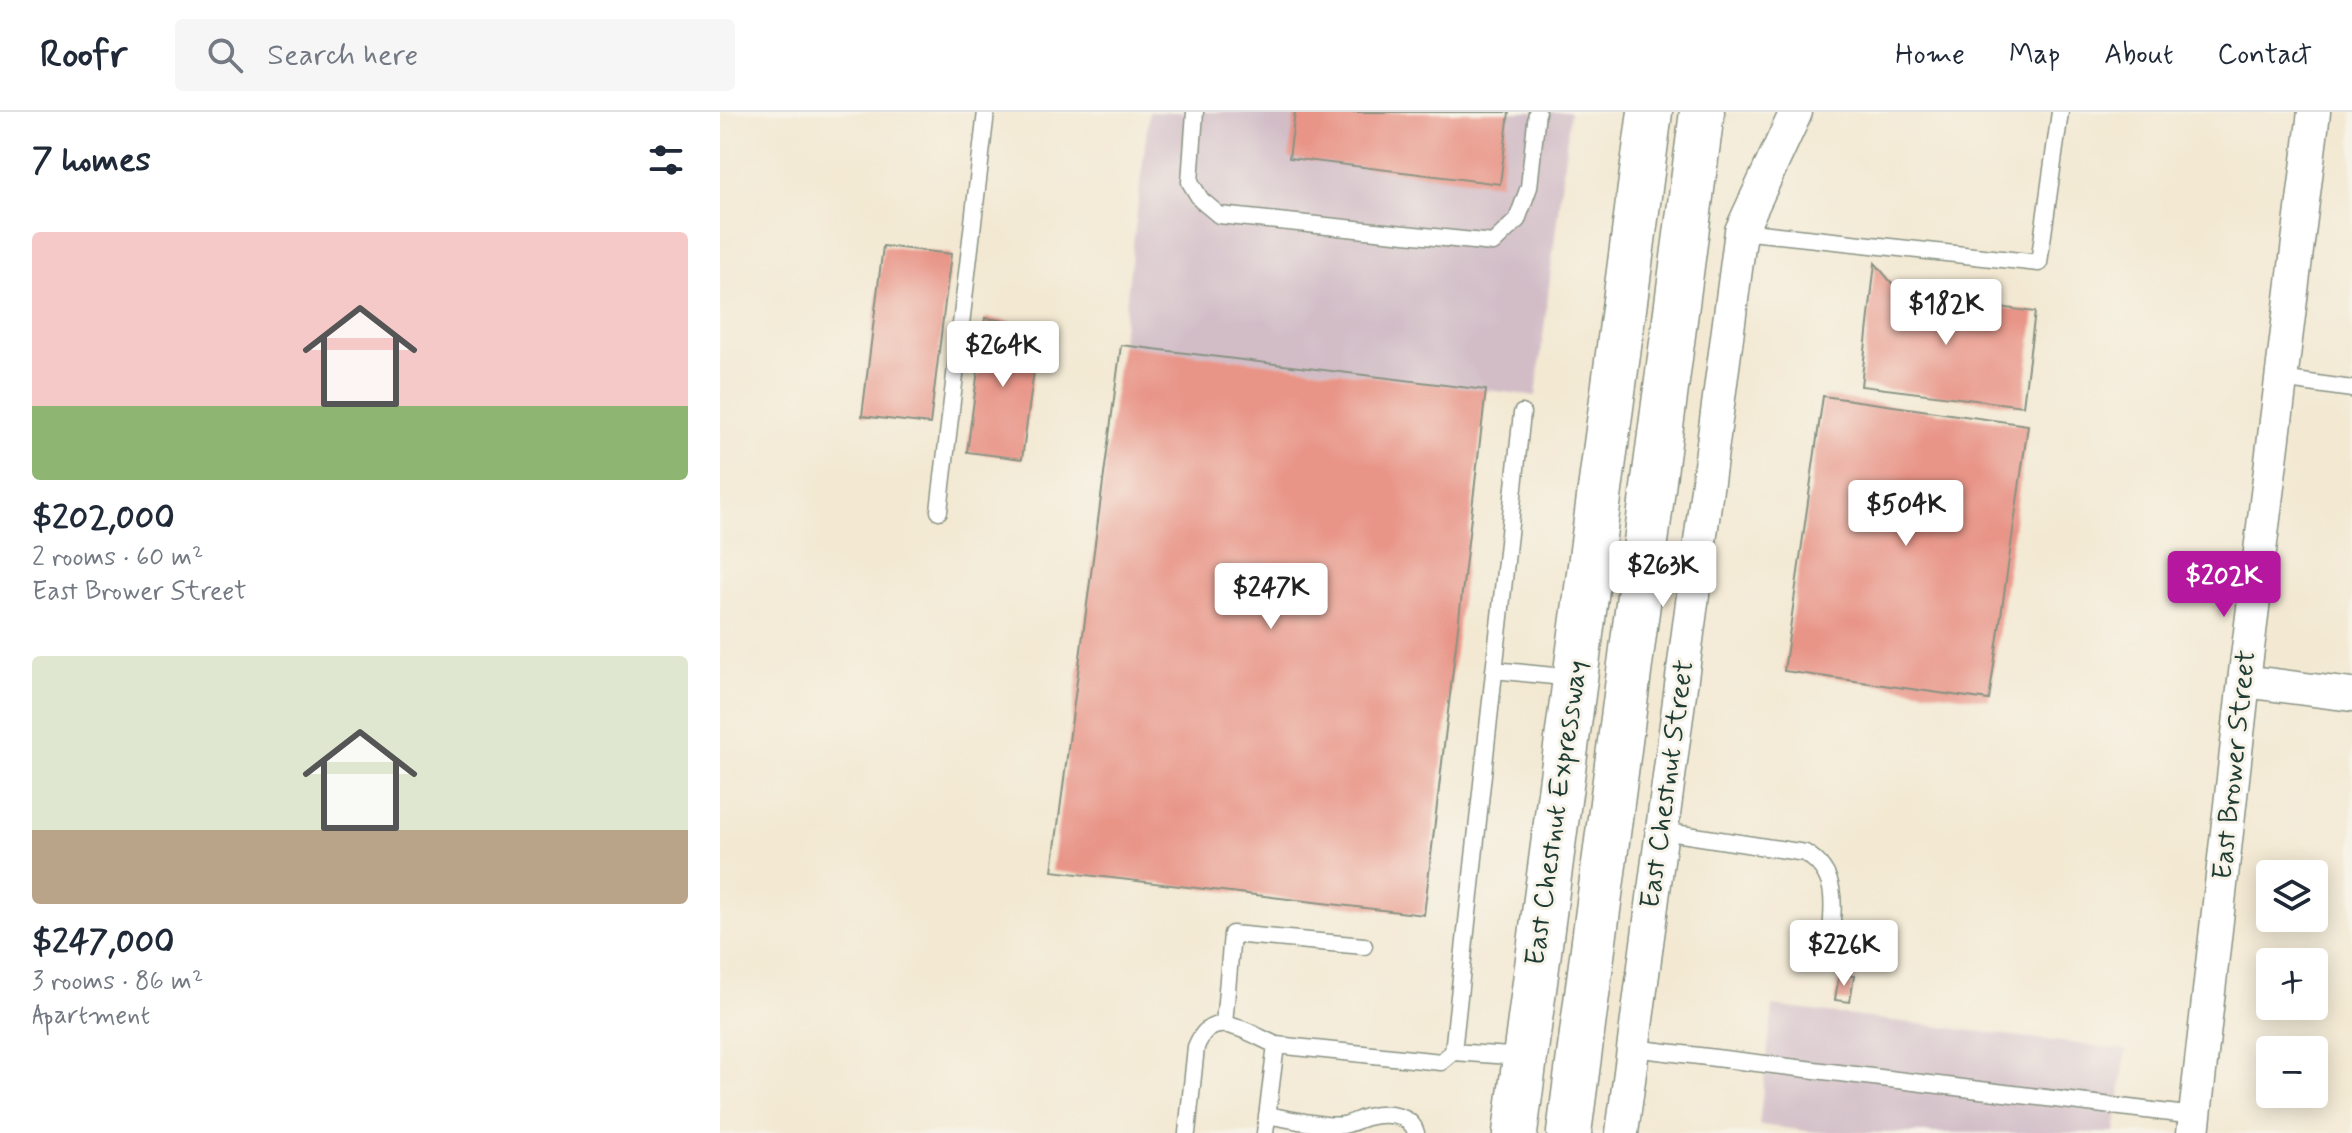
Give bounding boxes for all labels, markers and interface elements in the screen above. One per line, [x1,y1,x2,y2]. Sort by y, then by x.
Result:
search box [175,19,735,91]
text: Roofr [40,31,127,80]
icon: search [203,33,247,77]
text: Search here [267,36,418,75]
text: Home [1895,37,1965,74]
text: Map [2009,37,2060,74]
text: About [2104,37,2173,74]
text: Contact [2217,37,2312,74]
text: 7 homes [32,138,151,183]
icon: filters [644,138,688,182]
pin: $182K [1890,279,2002,347]
icon: home [288,284,432,428]
text: $182K [1908,288,1984,322]
pin: $264K [947,321,1059,389]
text: $264K [965,330,1041,364]
pin: $504K [1850,480,1962,548]
text: $504K [1866,489,1946,523]
text: $202,000 [32,496,175,541]
text: 2 rooms · 60 m² [32,541,203,575]
pin: $263K [1607,541,1719,609]
text: $263K [1627,550,1699,584]
pin: $202K [2168,551,2280,619]
text: $202K [2186,560,2262,594]
pin: $247K [1215,563,1327,631]
text: $247K [1233,572,1309,606]
text: East Brower Street [32,575,246,609]
street label: East Brower Street [2205,648,2265,882]
street label: East Chestnut Street [1632,657,1704,911]
street label: East Chestnut Expressway [1517,658,1597,968]
icon: home [288,708,432,852]
map controls [2256,860,2328,1108]
button: layers [2256,860,2328,932]
text: $247,000 [32,920,175,965]
pin: $226K [1788,920,1900,988]
text: $226K [1808,929,1880,963]
button: + [2256,948,2328,1020]
text: 3 rooms · 86 m² [32,965,203,999]
text: Apartment [32,999,150,1033]
button: − [2256,1036,2328,1108]

